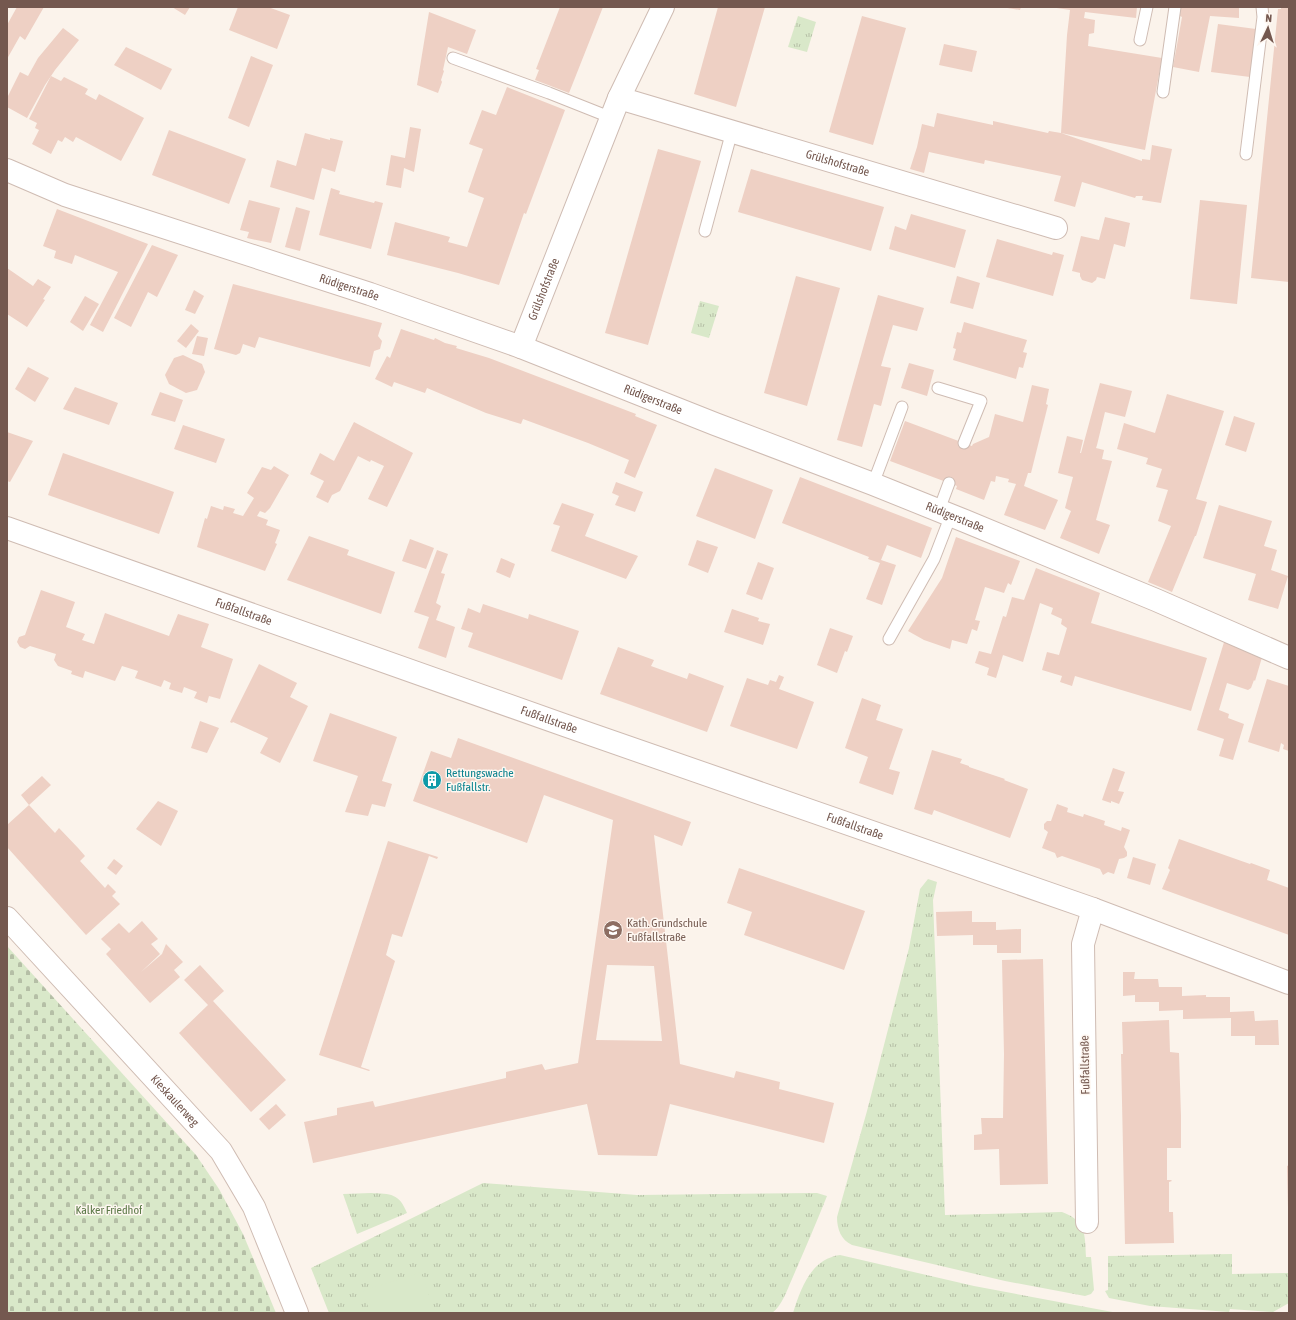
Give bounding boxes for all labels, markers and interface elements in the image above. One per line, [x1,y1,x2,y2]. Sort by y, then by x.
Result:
north arrow [1248,8,1288,48]
text: N [1265,12,1272,24]
street label: Grülshofstraße [804,147,871,179]
street label: Grülshofstraße [525,256,562,322]
street label: Rüdigerstraße [318,271,381,304]
street label: Rüdigerstraße [622,382,684,417]
street label: Rüdigerstraße [924,499,986,535]
street label: Fußfallstraße [213,595,274,628]
street label: Fußfallstraße [519,703,579,736]
place label: Rettungswache Fußfallstr. [446,766,514,794]
building icon: Rettungswache Fußfallstr. [421,769,443,791]
street label: Fußfallstraße [825,810,885,843]
place label: Kath. Grundschule Fußfallstraße [627,916,707,944]
school or university icon: Kath. Grundschule Fußfallstraße [602,919,624,941]
street label: Fußfallstraße [1077,1035,1093,1095]
street label: Kieskaulerweg [148,1072,202,1130]
park label: Kalker Friedhof [76,1203,143,1217]

